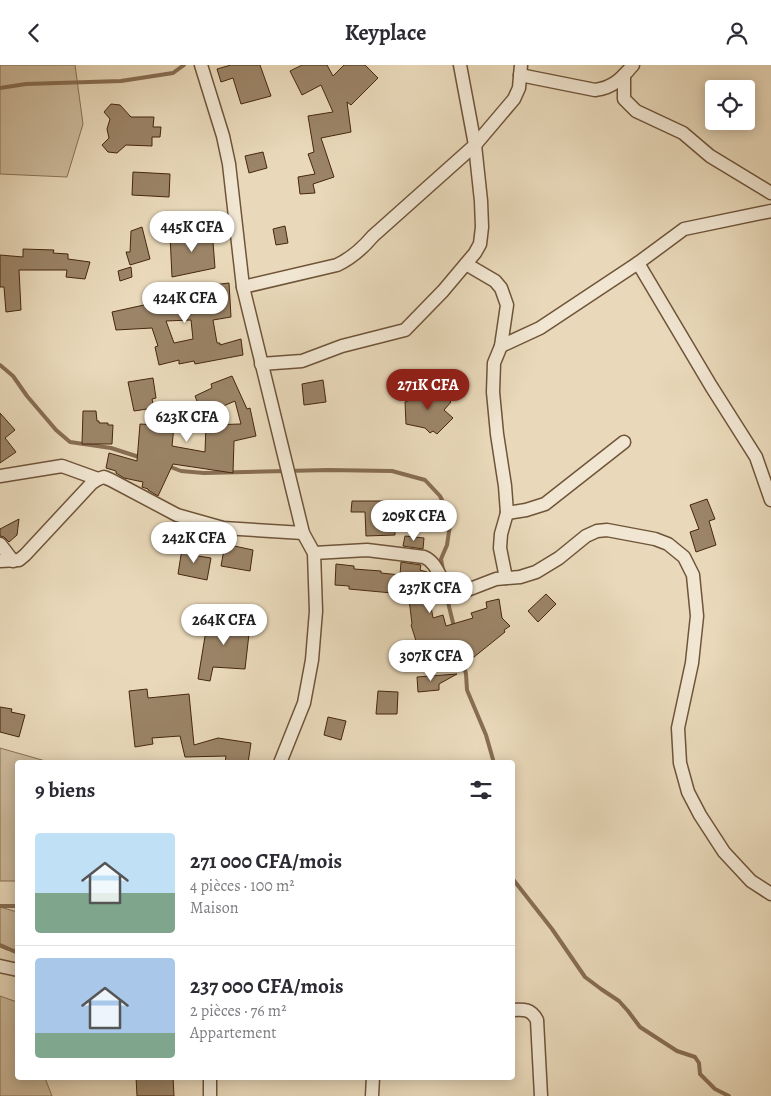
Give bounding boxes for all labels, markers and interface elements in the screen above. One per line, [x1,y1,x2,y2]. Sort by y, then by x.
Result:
text: Keyplace [345,18,426,48]
icon: back [20,19,48,47]
icon: person [723,19,751,47]
map controls [705,80,755,130]
button: locate [705,80,755,130]
pin: 445K CFA [140,211,244,253]
text: 445K CFA [161,216,223,238]
pin: 424K CFA [133,281,237,324]
text: 424K CFA [153,287,217,309]
pin: 271K CFA [376,369,480,411]
text: 271K CFA [397,374,459,396]
pin: 623K CFA [135,401,239,443]
text: 623K CFA [155,406,219,428]
pin: 209K CFA [362,499,466,542]
text: 209K CFA [382,505,446,527]
pin: 242K CFA [142,521,246,564]
text: 242K CFA [162,527,226,549]
pin: 237K CFA [378,571,482,614]
text: 237K CFA [399,577,461,599]
pin: 264K CFA [172,603,276,646]
text: 264K CFA [192,609,256,631]
pin: 307K CFA [379,639,483,682]
text: 307K CFA [400,645,462,667]
text: 9 biens [35,776,95,804]
icon: filters [467,776,495,804]
text: 271 000 CFA/mois [190,847,342,875]
icon: home [75,853,135,913]
text: 4 pièces · 100 m² [190,875,294,897]
text: Maison [190,897,239,919]
text: 237 000 CFA/mois [190,972,344,1000]
icon: home [75,978,135,1038]
text: 2 pièces · 76 m² [190,1000,286,1022]
text: Appartement [190,1022,276,1044]

